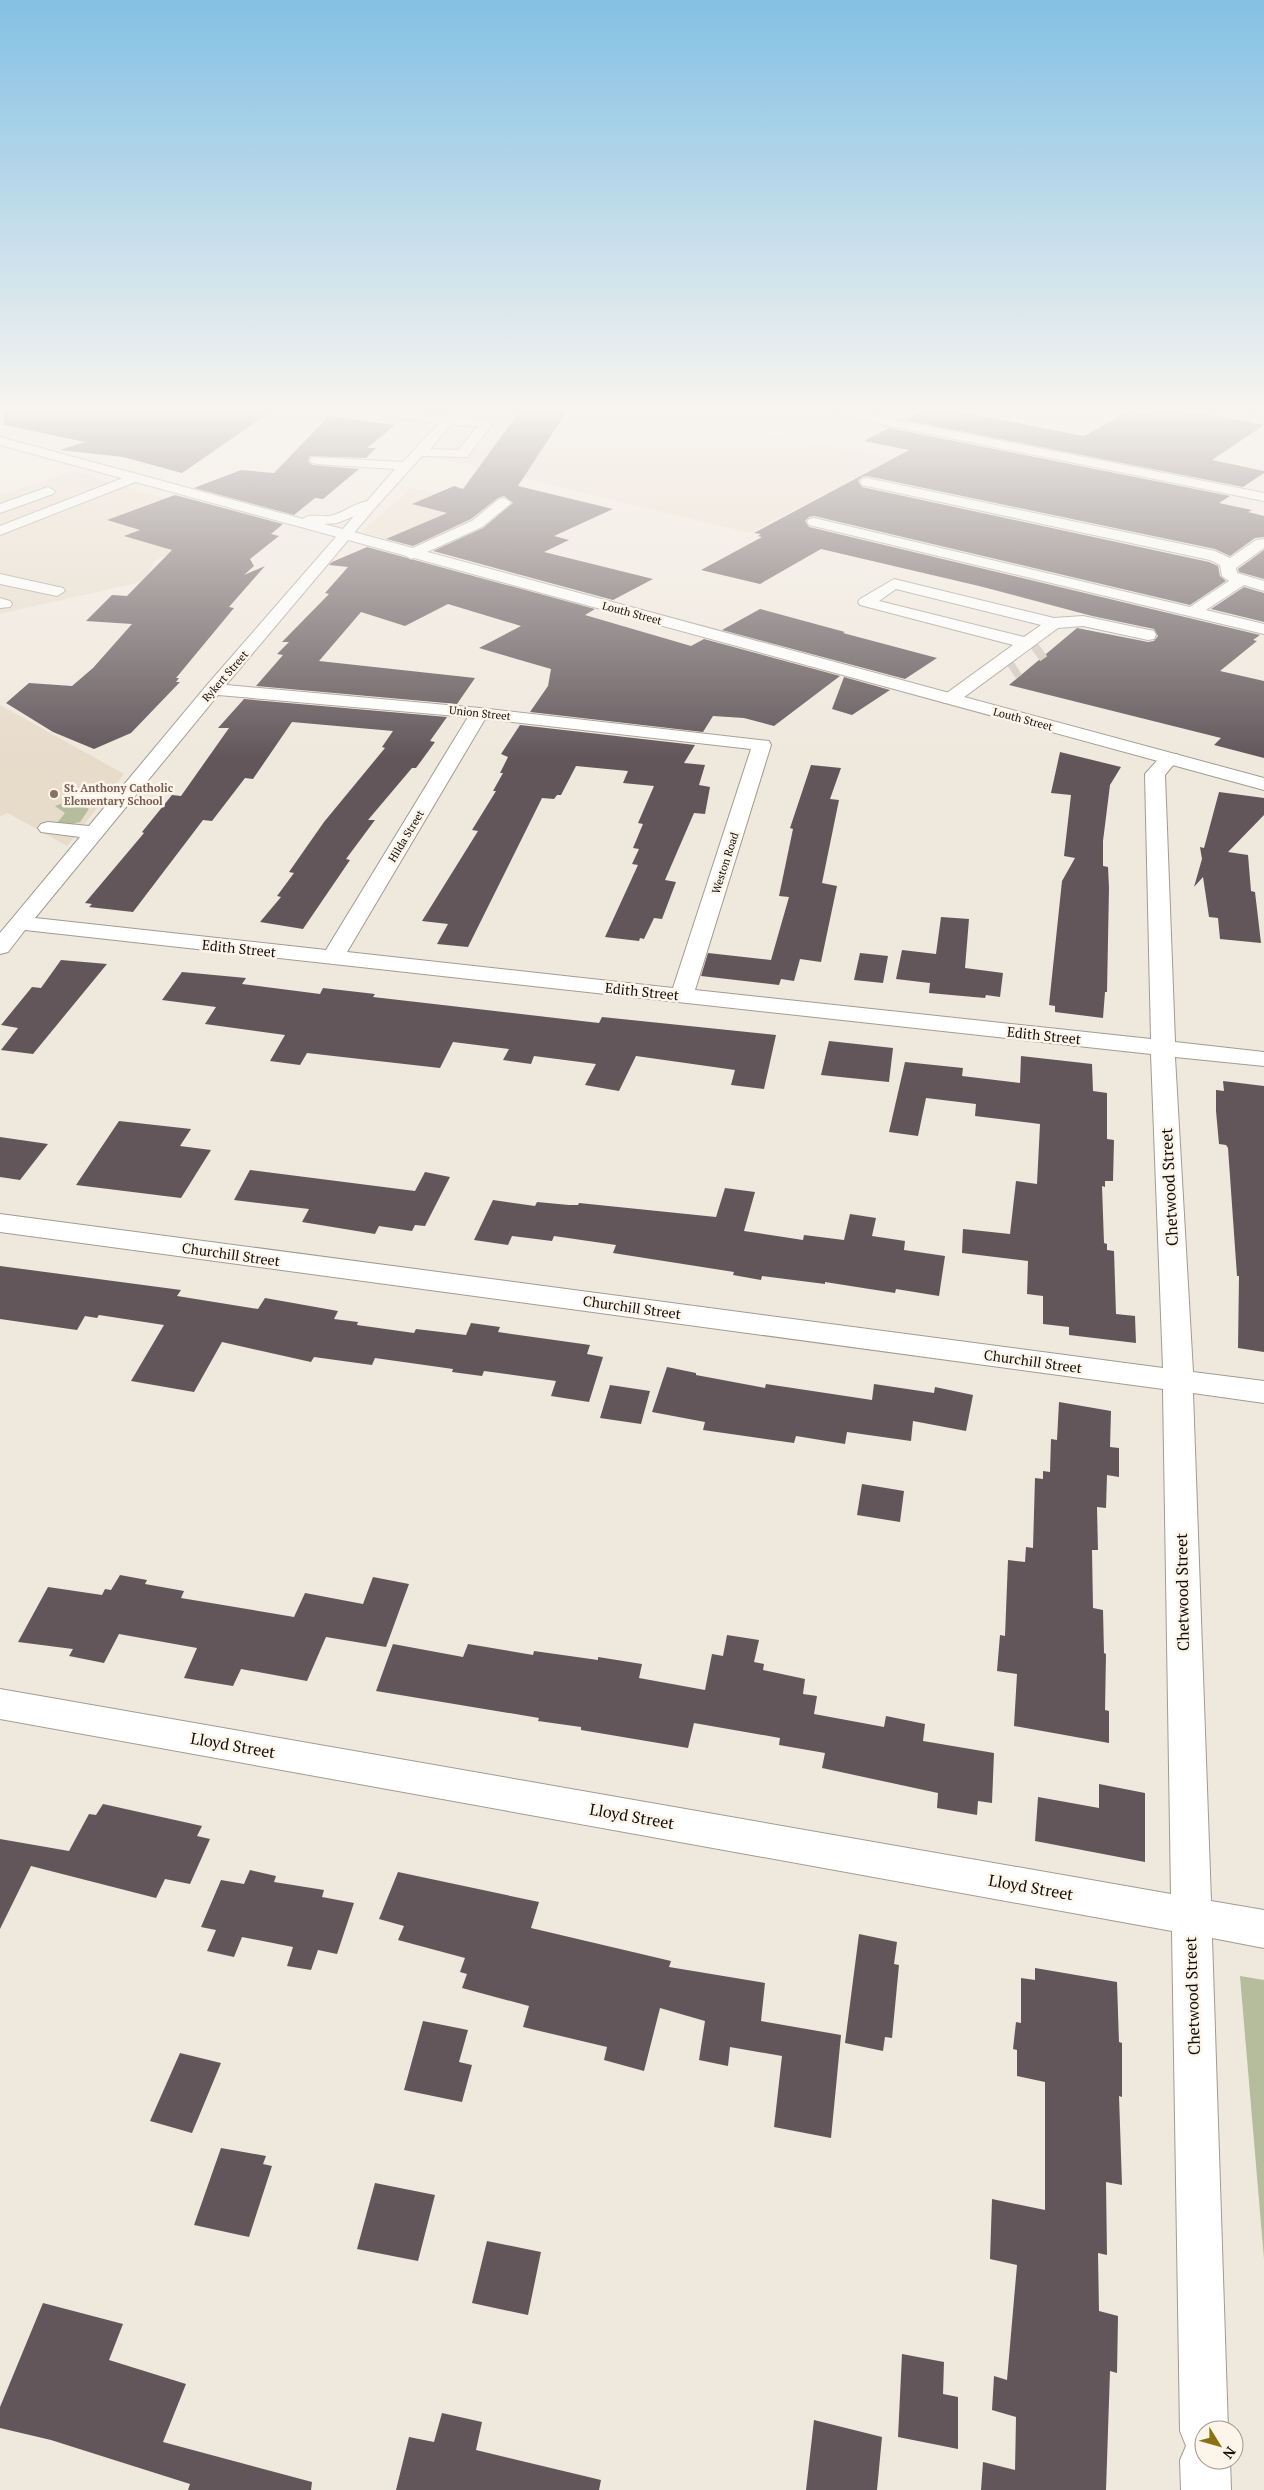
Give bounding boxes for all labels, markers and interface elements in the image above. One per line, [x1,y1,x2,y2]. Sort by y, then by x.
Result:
street label: Louth Street [601,598,663,628]
street label: Rykert Street [199,647,251,705]
street label: Union Street [449,703,511,723]
street label: Louth Street [992,704,1054,734]
place label: St. Anthony Catholic Elementary School [64,781,174,808]
marker: St. Anthony Catholic Elementary School [48,788,60,800]
street label: Hilda Street [385,807,427,865]
street label: Weston Road [708,831,742,895]
street label: Edith Street [201,935,278,961]
street label: Edith Street [604,978,681,1004]
street label: Edith Street [1006,1022,1083,1048]
street label: Chetwood Street [1155,1127,1183,1247]
street label: Churchill Street [181,1238,282,1270]
street label: Churchill Street [582,1291,683,1323]
street label: Churchill Street [983,1345,1084,1377]
street label: Chetwood Street [1170,1533,1194,1651]
street label: Lloyd Street [189,1727,277,1763]
street label: Lloyd Street [588,1798,676,1834]
street label: Lloyd Street [987,1869,1075,1905]
street label: Chetwood Street [1179,1936,1205,2055]
north arrow [1194,2420,1244,2470]
text: N [1219,2443,1241,2463]

